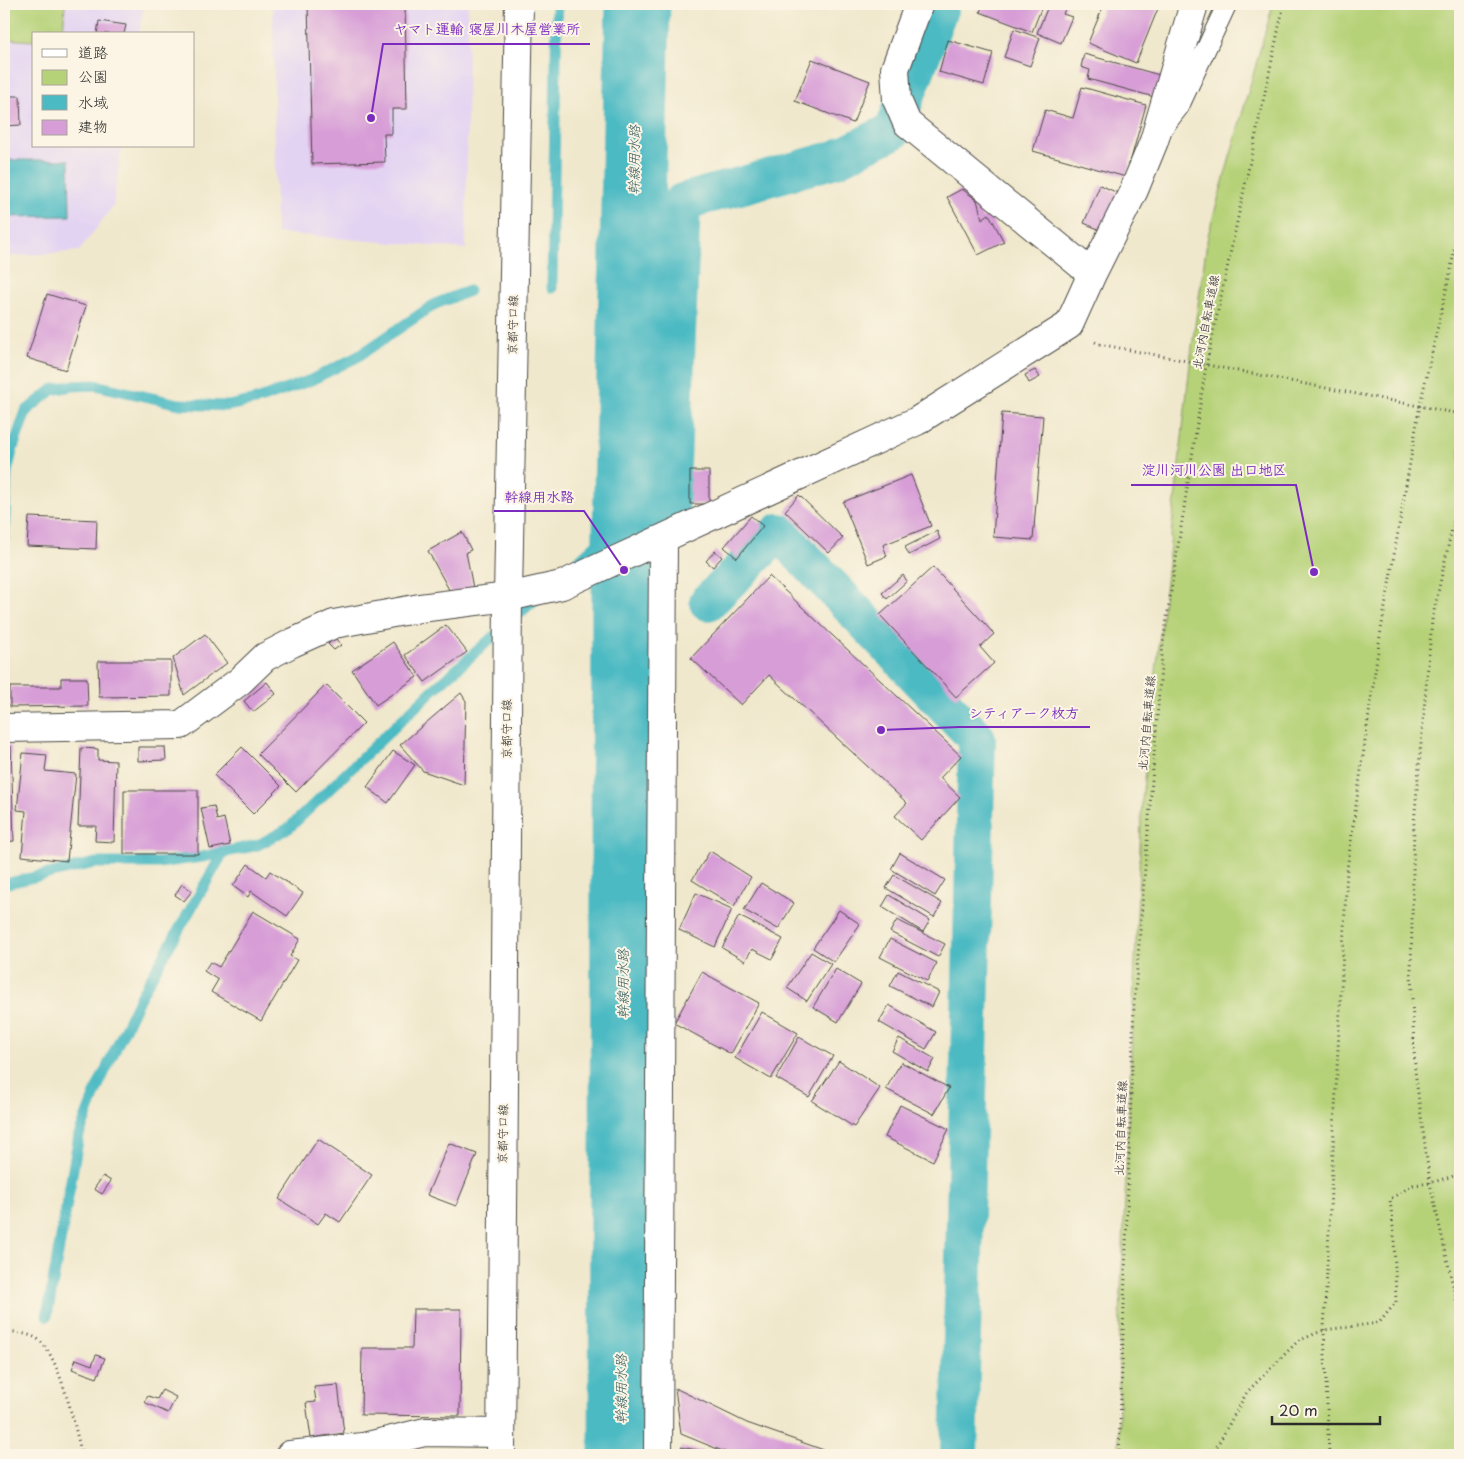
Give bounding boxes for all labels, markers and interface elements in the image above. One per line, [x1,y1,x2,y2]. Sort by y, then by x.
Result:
callout: ヤマト運輸 寝屋川木屋営業所 [383,15,590,44]
text: ヤマト運輸 寝屋川木屋営業所 [394,18,580,39]
legend [32,32,195,148]
text: 道路 [78,40,108,63]
text: 公園 [78,64,108,87]
text: 水域 [78,90,108,113]
text: 建物 [78,114,108,137]
water label: 幹線用水路 [622,124,645,195]
street label: 北河内自転車道線 [1187,273,1223,371]
street label: 京都守口線 [502,295,522,355]
callout: 淀川河川公園 出口地区 [1131,456,1296,485]
text: 淀川河川公園 出口地区 [1142,459,1286,480]
callout: 幹線用水路 [494,482,584,511]
text: 幹線用水路 [504,486,574,507]
street label: 北河内自転車道線 [1133,674,1159,772]
callout: シティアーク枚方 [959,698,1090,727]
street label: 京都守口線 [497,699,515,759]
text: シティアーク枚方 [969,702,1079,723]
water label: 幹線用水路 [612,948,633,1019]
street label: 北河内自転車道線 [1109,1080,1131,1176]
street label: 京都守口線 [492,1104,512,1164]
water label: 幹線用水路 [610,1353,631,1424]
scale bar [1272,1394,1379,1426]
text: 20 m [1279,1398,1318,1421]

